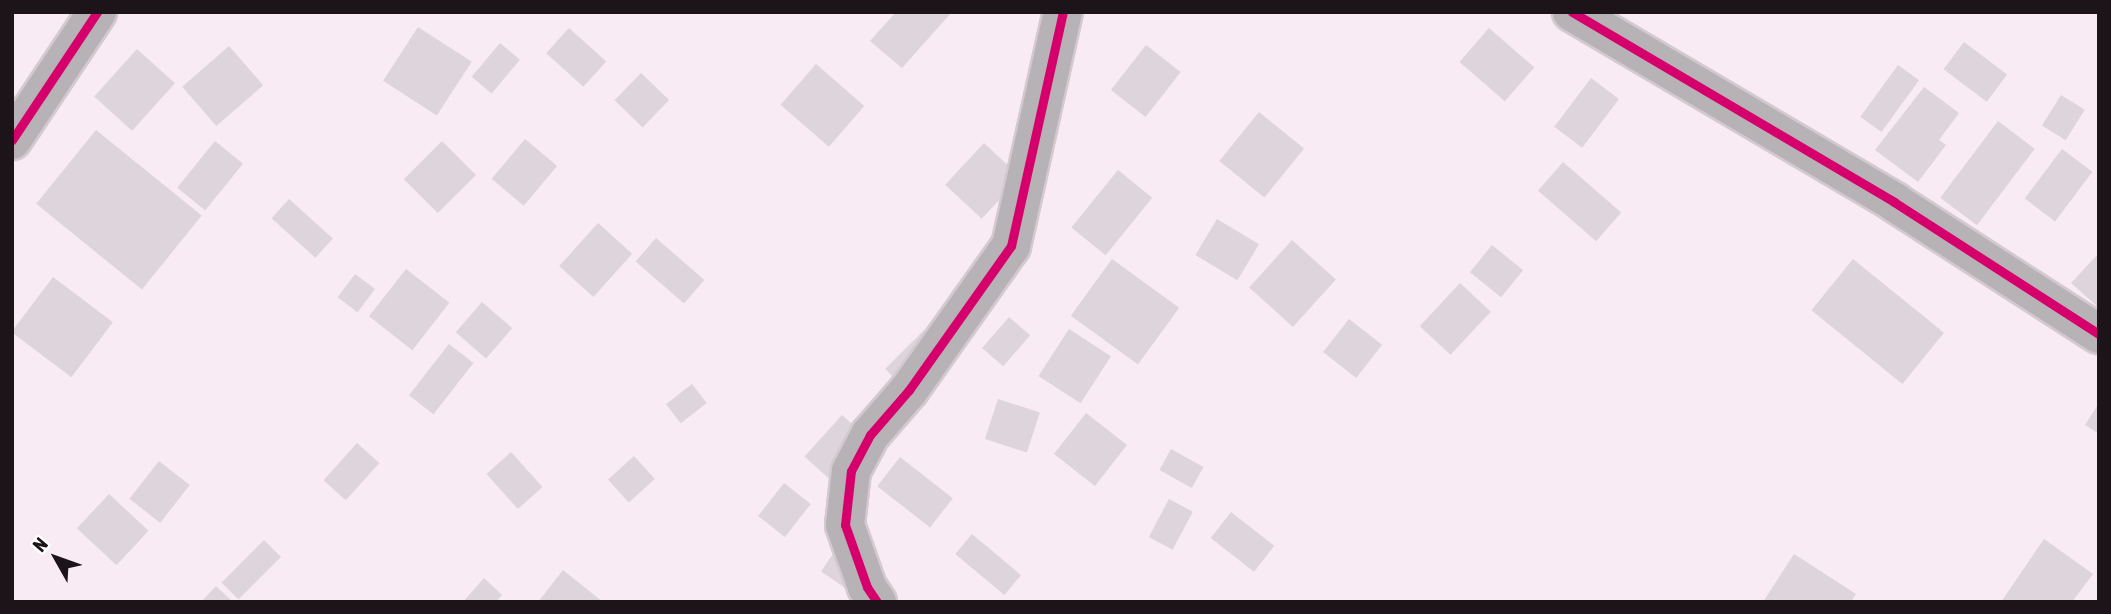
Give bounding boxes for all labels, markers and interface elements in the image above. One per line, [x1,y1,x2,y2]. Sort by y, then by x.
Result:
north arrow [21,523,91,593]
text: N [28,533,52,556]

